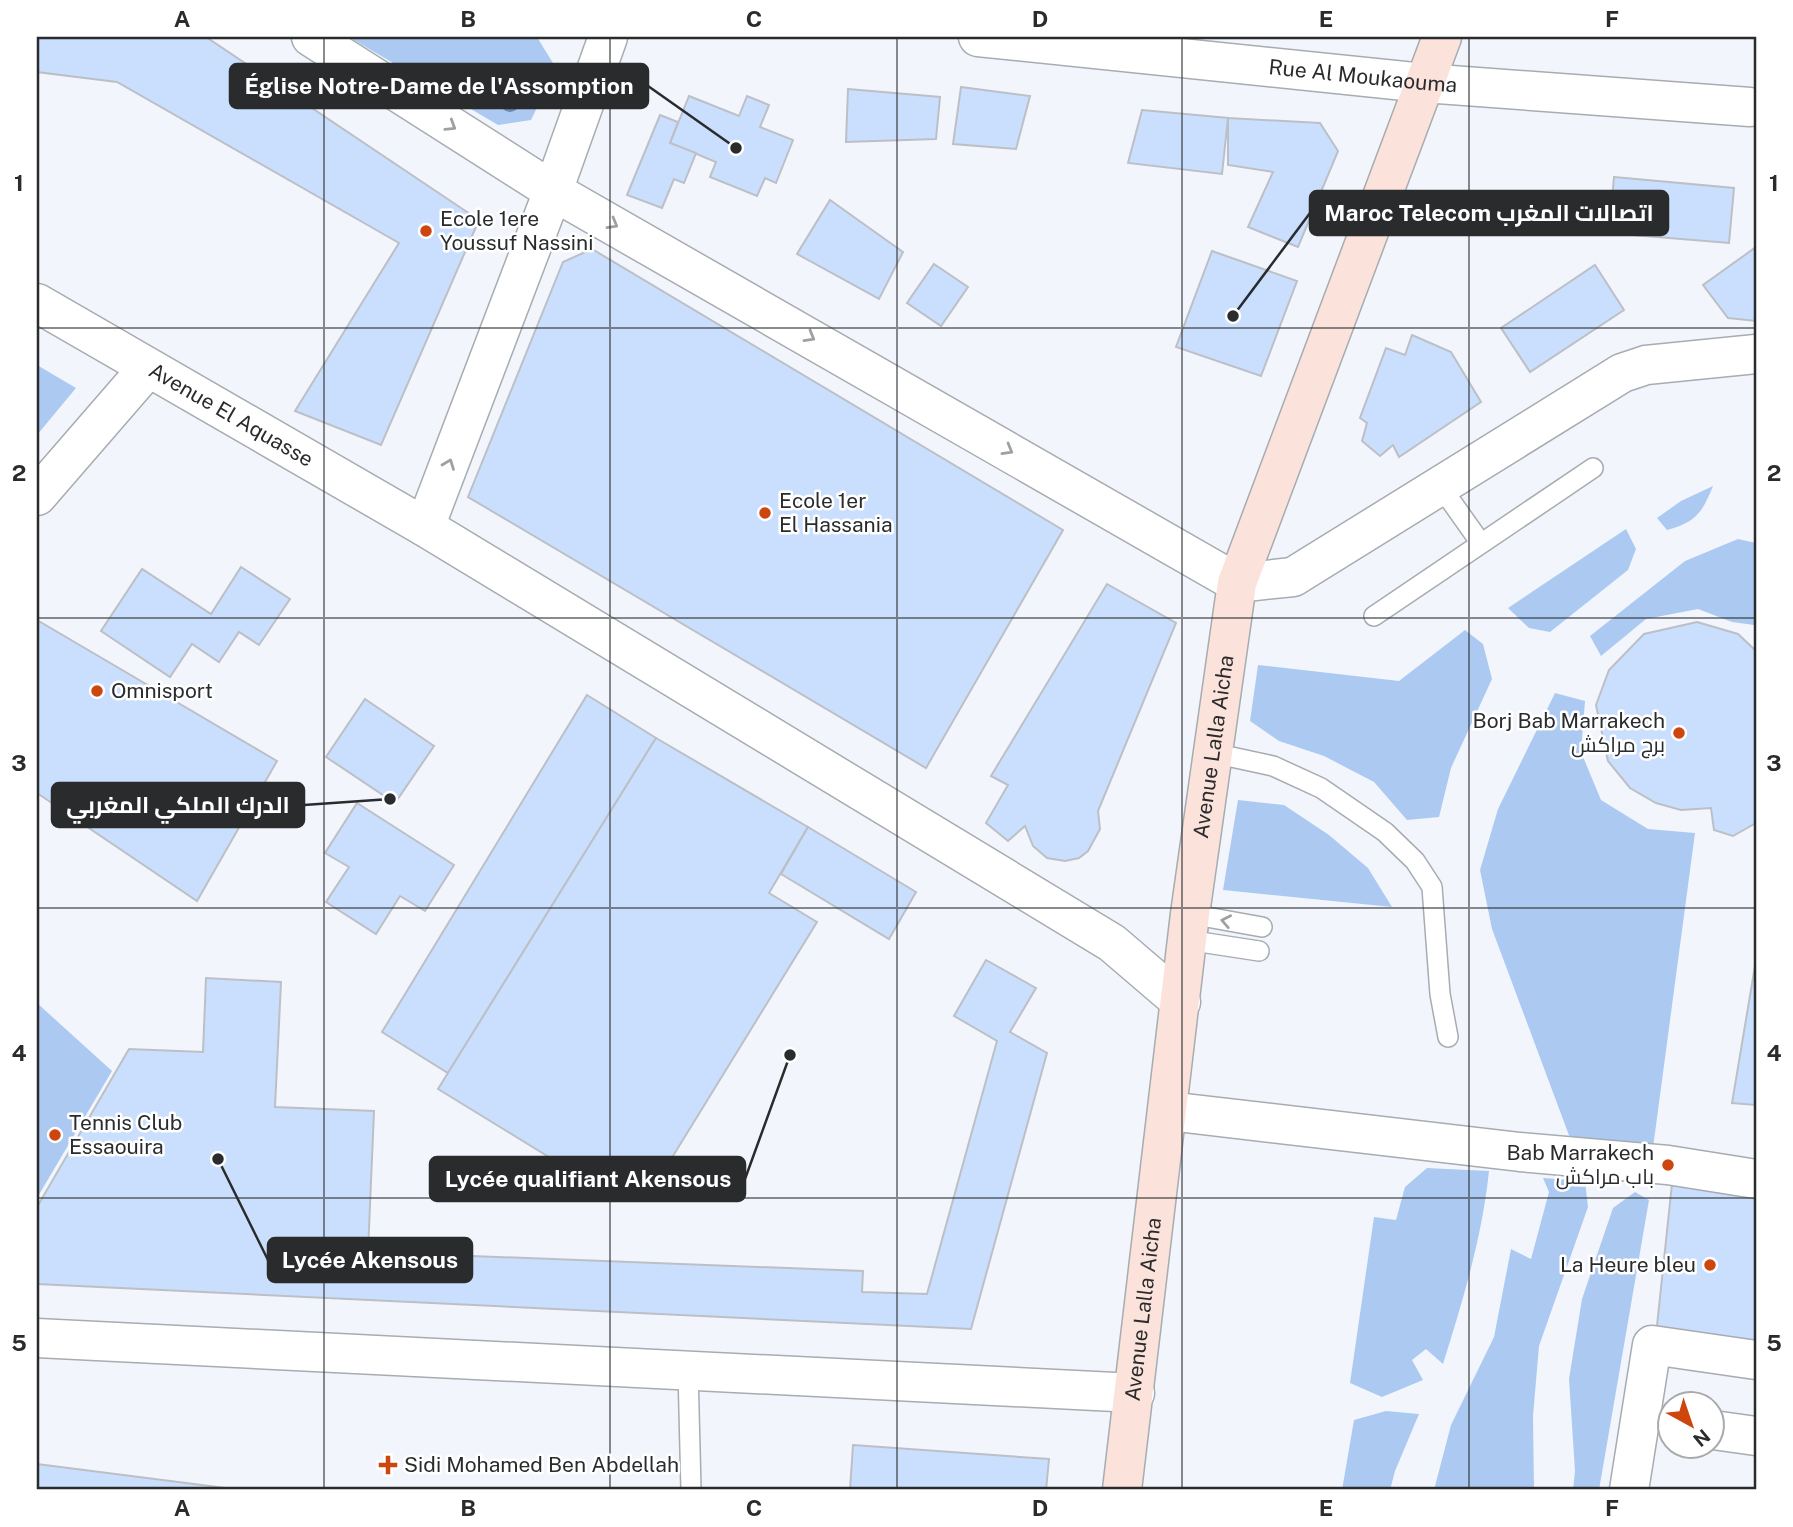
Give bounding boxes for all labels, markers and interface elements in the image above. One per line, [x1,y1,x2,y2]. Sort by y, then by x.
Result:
text: A [174,5,191,32]
text: B [460,5,476,32]
text: C [746,5,762,32]
text: D [1032,5,1048,32]
text: E [1319,5,1333,32]
text: F [1605,5,1619,32]
street label: Rue Al Moukaouma [1268,54,1458,97]
callout: Église Notre-Dame de l'Assomption [230,64,648,108]
text: Église Notre-Dame de l'Assomption [244,72,634,99]
one-way arrow [443,117,456,130]
text: 1 [14,169,24,196]
text: 1 [1769,169,1779,196]
callout: Maroc Telecom اتصالات المغرب [1310,191,1668,235]
text: Maroc Telecom اتصالات المغرب [1324,199,1654,227]
place label: Ecole 1ere Youssuf Nassini [440,206,593,255]
one-way arrow [605,216,618,229]
marker: Ecole 1ere Youssuf Nassini [418,223,434,239]
one-way arrow [803,329,815,342]
street label: Avenue El Aquasse [145,357,318,472]
one-way arrow [1000,442,1013,455]
one-way arrow [441,458,455,470]
text: 2 [12,459,26,486]
text: 2 [1767,459,1781,486]
place label: Ecole 1er El Hassania [779,488,893,537]
marker: Ecole 1er El Hassania [757,505,773,521]
street label: Avenue Lalla Aicha [1188,653,1239,840]
place label: Omnisport [111,678,213,703]
marker: Omnisport [89,683,105,699]
place label: Borj Bab Marrakech برج مراكش [1473,708,1665,759]
marker: Borj Bab Marrakech برج مراكش [1671,725,1687,741]
text: 3 [11,749,27,776]
text: 3 [1766,749,1782,776]
callout: الدرك الملكي المغربي [52,783,304,827]
text: الدرك الملكي المغربي [66,791,290,824]
one-way arrow [1220,914,1232,929]
text: 4 [11,1039,27,1066]
text: 4 [1766,1039,1782,1066]
place label: Tennis Club Essaouira [69,1110,182,1159]
marker: Tennis Club Essaouira [47,1127,63,1143]
place label: Bab Marrakech باب مراكش [1506,1140,1654,1190]
callout: Lycée qualifiant Akensous [430,1157,745,1201]
marker: Bab Marrakech باب مراكش [1660,1157,1676,1173]
text: Lycée qualifiant Akensous [445,1165,731,1192]
street label: Avenue Lalla Aicha [1120,1216,1166,1402]
callout: Lycée Akensous [268,1238,472,1282]
text: Lycée Akensous [282,1246,458,1273]
place label: La Heure bleu [1560,1252,1696,1277]
marker: La Heure bleu [1702,1257,1718,1273]
text: 5 [11,1329,27,1356]
text: 5 [1766,1329,1782,1356]
north arrow [1657,1390,1727,1460]
text: N [1689,1425,1715,1451]
place label: Sidi Mohamed Ben Abdellah [404,1452,679,1477]
marker: Sidi Mohamed Ben Abdellah [378,1455,398,1475]
text: A [174,1494,191,1521]
text: B [460,1494,476,1521]
text: C [746,1494,762,1521]
text: D [1032,1494,1048,1521]
text: E [1319,1494,1333,1521]
text: F [1605,1494,1619,1521]

